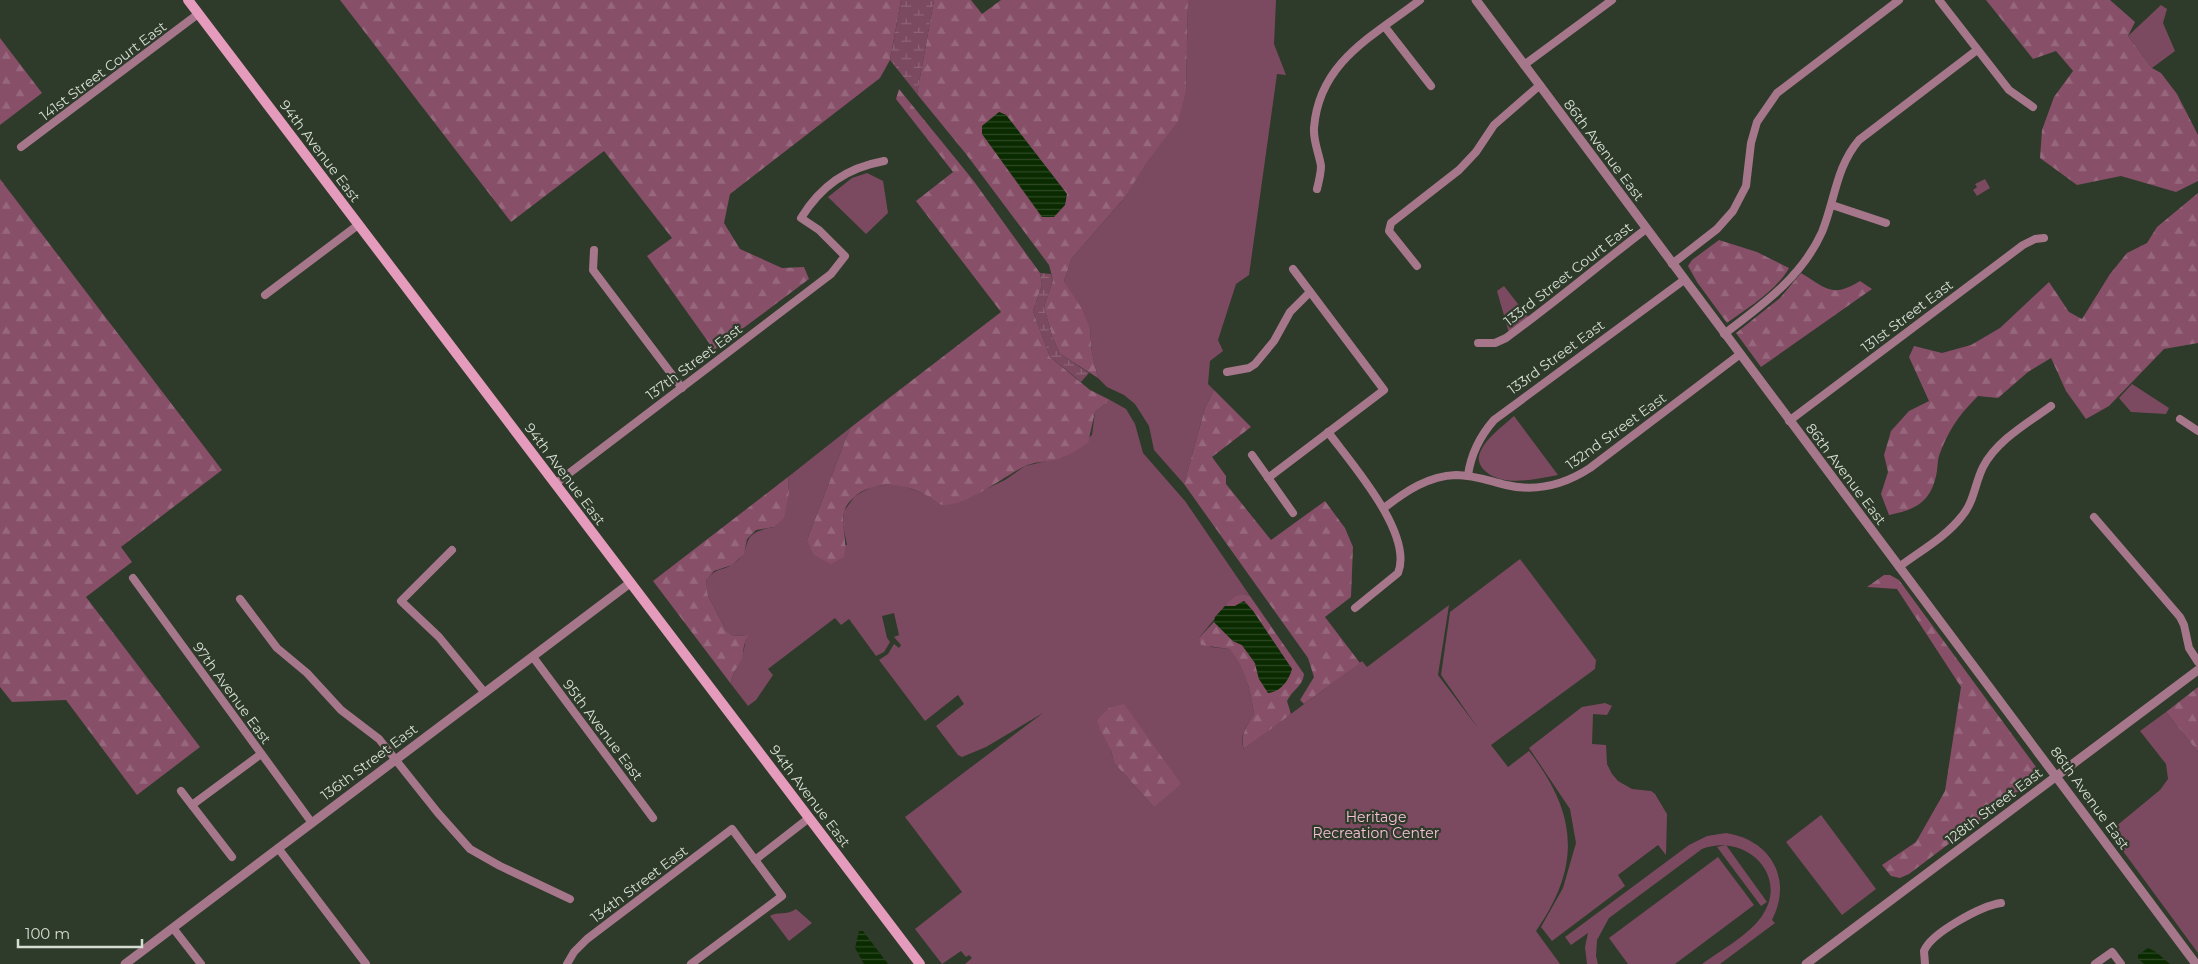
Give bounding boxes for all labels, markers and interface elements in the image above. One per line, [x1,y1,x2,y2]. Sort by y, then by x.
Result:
street label: 141st Street Court East [36,17,170,125]
street label: 94th Avenue East [276,96,364,206]
street label: 86th Avenue East [1560,96,1648,205]
street label: 133rd Street Court East [1500,218,1636,330]
street label: 131st Street East [1858,275,1957,356]
street label: 133rd Street East [1504,316,1608,398]
street label: 137th Street East [642,320,746,404]
street label: 132nd Street East [1562,388,1670,473]
street label: 94th Avenue East [521,419,609,529]
street label: 86th Avenue East [1802,420,1890,529]
street label: 97th Avenue East [189,638,275,748]
street label: 95th Avenue East [559,676,647,784]
street label: 136th Street East [317,720,421,804]
street label: 94th Avenue East [766,741,854,851]
street label: 86th Avenue East [2047,743,2134,853]
street label: 128th Street East [1942,763,2046,848]
park label: Heritage Recreation Center [1313,808,1440,842]
street label: 134th Street East [587,841,691,926]
scale bar [18,916,141,948]
text: 100 m [25,924,70,943]

